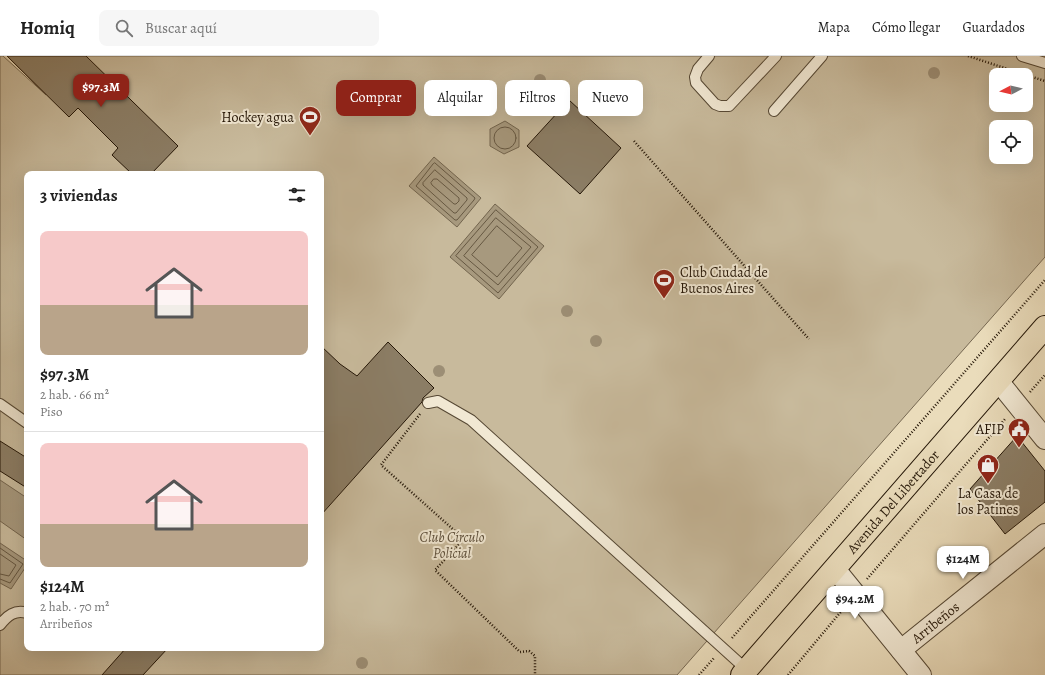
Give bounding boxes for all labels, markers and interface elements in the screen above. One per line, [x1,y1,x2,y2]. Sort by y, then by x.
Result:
search box [99,10,379,46]
text: Homiq [20,15,75,41]
icon: search [113,17,135,39]
text: Buscar aquí [145,18,217,38]
text: Mapa [818,18,850,37]
text: Cómo llegar [872,18,940,37]
text: Guardados [962,18,1025,37]
north arrow [989,68,1033,112]
map controls [989,68,1033,164]
pin: $97.3M [68,74,134,108]
text: $97.3M [82,78,120,95]
chip: Comprar [336,80,416,116]
chip: Alquilar [424,80,497,116]
chip: Filtros [505,80,570,116]
chip: Nuevo [578,80,643,116]
sports icon: Hockey agua [297,104,323,137]
place label: Hockey agua [221,108,294,127]
button: locate [989,120,1033,164]
text: 3 viviendas [40,184,118,207]
icon: filters [286,184,308,206]
icon: home [138,257,210,329]
place label: Club Ciudad de Buenos Aires [680,263,768,298]
sports icon: Club Ciudad de Buenos Aires [651,267,677,300]
text: $97.3M [40,363,89,386]
text: 2 hab. · 66 m² [40,386,109,403]
text: Piso [40,403,62,420]
public building icon: AFIP [1006,416,1032,449]
place label: AFIP [975,420,1004,439]
street label: Avenida Del Libertador [842,445,944,559]
shop icon: La Casa de los Patines [975,452,1001,485]
icon: home [138,469,210,541]
place label: La Casa de los Patines [958,484,1018,519]
park label: Club Círculo Policial [420,528,485,563]
pin: $124M [935,546,991,580]
text: $124M [946,550,980,567]
text: $124M [40,575,85,598]
pin: $94.2M [822,586,888,620]
text: $94.2M [836,590,874,607]
text: 2 hab. · 70 m² [40,598,109,615]
street label: Arribeños [907,598,964,649]
text: Arribeños [40,615,92,632]

